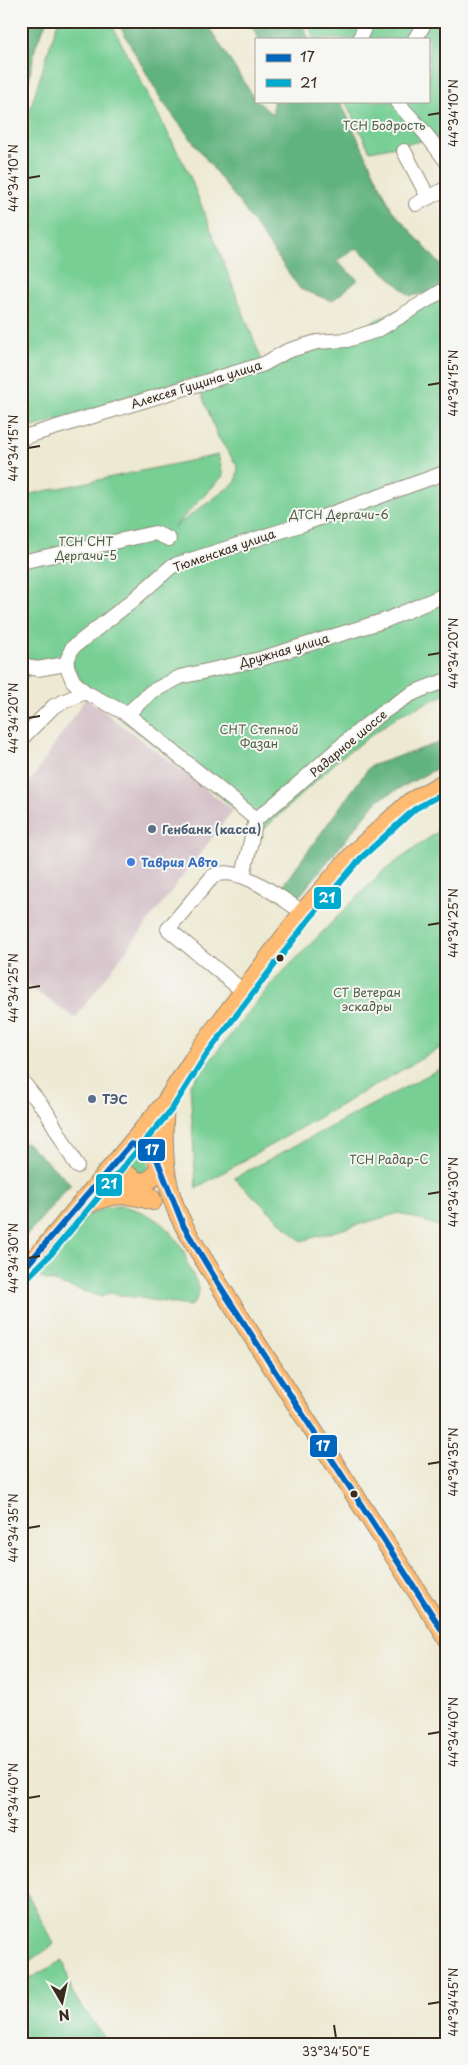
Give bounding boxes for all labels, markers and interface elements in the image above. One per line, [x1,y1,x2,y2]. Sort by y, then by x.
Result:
legend [255,38,430,102]
text: 17 [300,44,315,67]
text: 21 [300,70,317,93]
text: 44°34'10"N [444,79,462,147]
park label: ТСН Бодрость [343,116,425,134]
text: 44°34'10"N [4,144,22,212]
text: 44°34'15"N [444,350,462,416]
street label: Алексея Гущина улица [128,355,264,412]
text: 44°34'15"N [4,415,22,481]
park label: ДТСН Дергачи-6 [288,505,389,523]
street label: Тюменская улица [170,524,278,576]
park label: ТСН СНТ Дергачи-5 [54,532,117,564]
text: 44°34'20"N [444,618,462,688]
street label: Дружная улица [236,628,332,672]
text: 44°34'20"N [4,683,22,753]
street label: Радарное шоссе [305,705,391,781]
park label: СНТ Степной Фазан [220,720,298,752]
place label: Генбанк (касса) [162,820,261,838]
marker: Генбанк (касса) [146,823,158,835]
place label: Таврия Авто [141,853,218,871]
marker: Таврия Авто [125,856,137,868]
line badge: 21 [313,886,342,910]
text: 21 [319,887,336,908]
text: 44°34'25"N [444,888,462,958]
text: 44°34'25"N [4,953,22,1023]
unlabelled marker [275,953,285,963]
park label: СТ Ветеран эскадры [333,983,401,1015]
place label: ТЭС [102,1090,128,1108]
marker: ТЭС [86,1093,98,1105]
line badge: 17 [137,1138,166,1162]
text: 17 [145,1139,160,1160]
park label: ТСН Радар-С [349,1150,429,1168]
text: 44°34'30"N [444,1157,462,1227]
line badge: 21 [95,1173,123,1197]
text: 21 [101,1173,118,1194]
text: 44°34'30"N [4,1223,22,1293]
text: 44°34'35"N [444,1427,462,1497]
line badge: 17 [309,1434,338,1458]
text: 17 [316,1435,331,1456]
unlabelled marker [349,1489,359,1499]
text: 44°34'35"N [4,1493,22,1563]
text: 44°34'40"N [444,1697,462,1767]
text: 44°34'40"N [4,1763,22,1833]
text: 44°34'45"N [444,1968,462,2036]
north arrow [38,1978,88,2028]
text: N [57,2004,71,2027]
text: 33°34'50"E [302,2042,370,2060]

